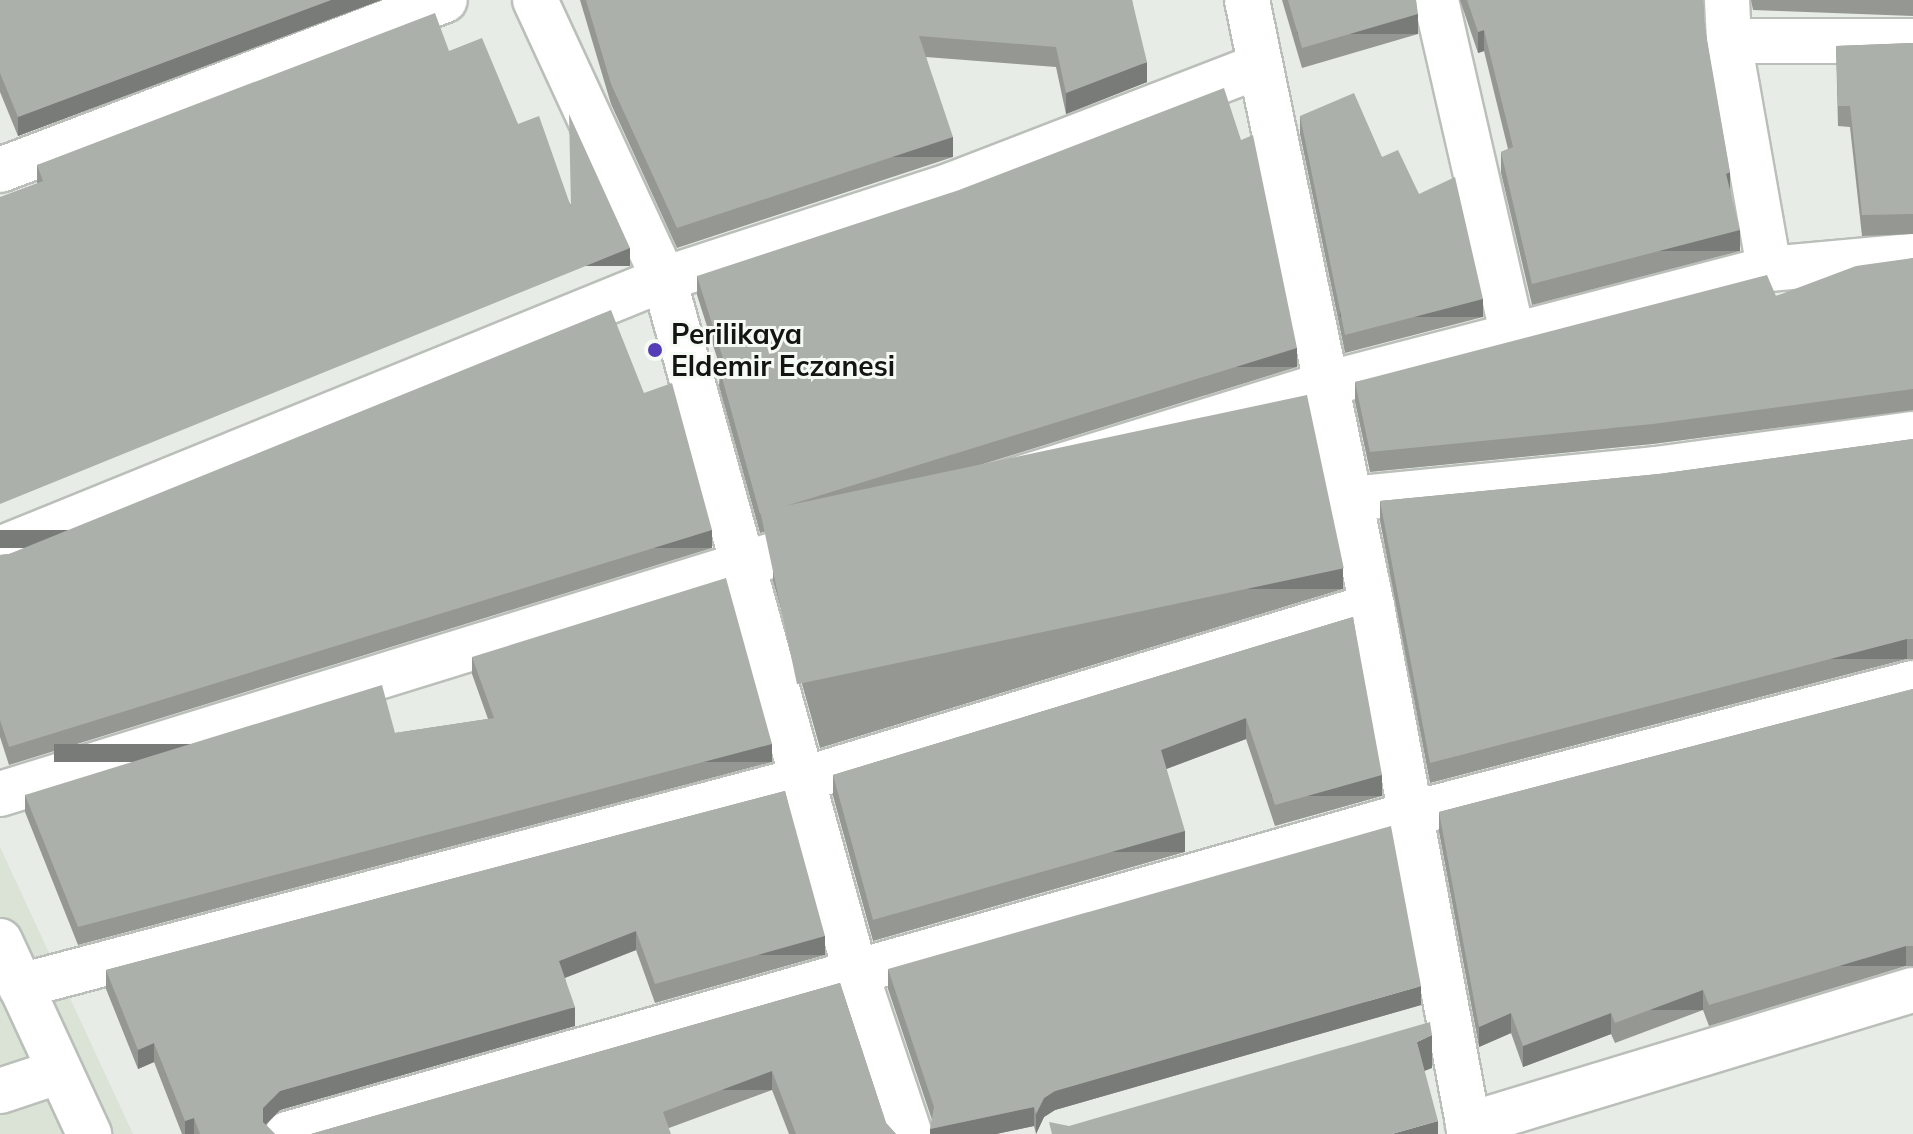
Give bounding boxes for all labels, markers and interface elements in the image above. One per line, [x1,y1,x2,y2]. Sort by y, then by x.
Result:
place label: Perilikaya Eldemir Eczanesi [671,317,895,383]
marker: Perilikaya Eldemir Eczanesi [646,341,664,359]

